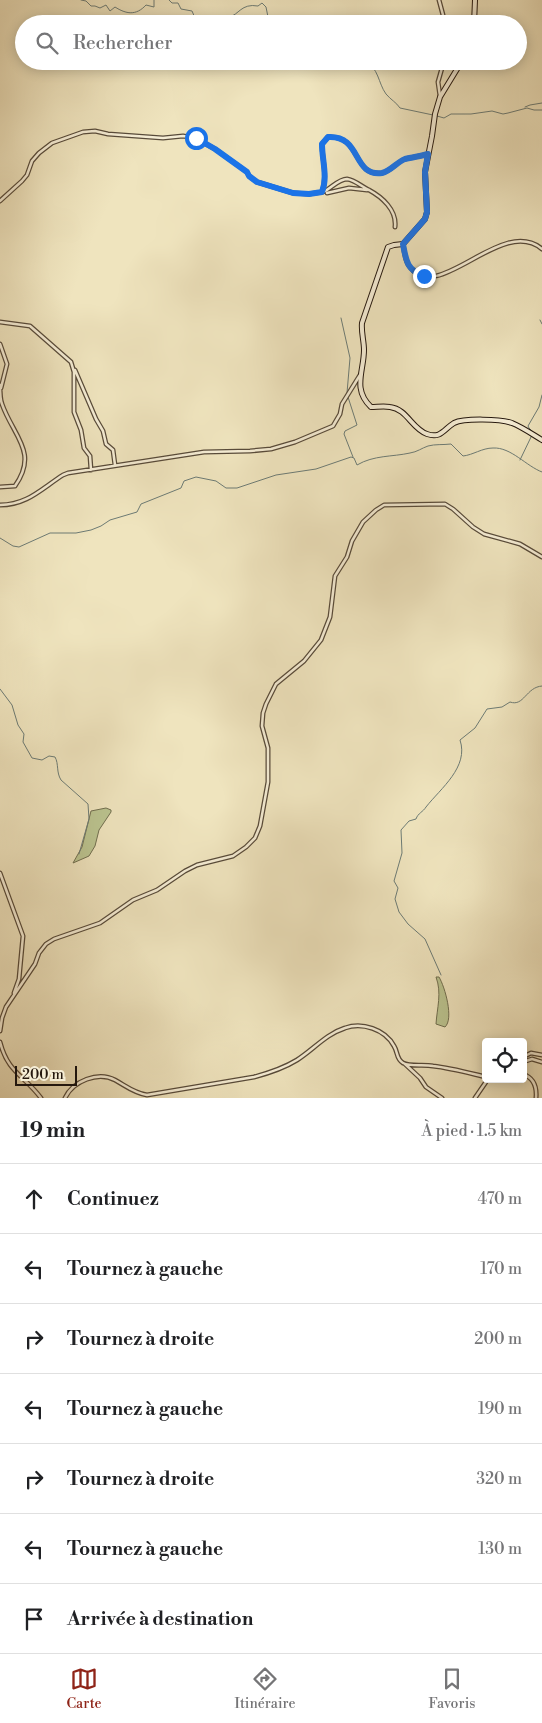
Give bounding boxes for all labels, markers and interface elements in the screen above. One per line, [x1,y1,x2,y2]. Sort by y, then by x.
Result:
search box [15,15,527,70]
icon: search [33,29,61,57]
text: Rechercher [73,31,172,55]
route start [185,127,208,150]
route end [413,265,436,288]
map controls [482,1038,527,1083]
button: locate [482,1038,527,1083]
scale bar [15,1063,78,1086]
text: 200 m [22,1066,64,1084]
text: 19 min [20,1118,85,1144]
text: À pied · 1.5 km [422,1121,522,1141]
icon: ahead [20,1185,48,1213]
text: Continuez [67,1187,159,1211]
text: 470 m [478,1189,522,1209]
icon: left [20,1255,48,1283]
text: Tournez à gauche [67,1257,223,1281]
text: 170 m [480,1259,522,1279]
icon: right [20,1325,48,1353]
text: Tournez à droite [67,1327,214,1351]
text: 200 m [474,1329,522,1349]
icon: left [20,1395,48,1423]
text: Tournez à gauche [67,1397,223,1421]
text: 190 m [478,1399,522,1419]
icon: right [20,1465,48,1493]
text: Tournez à droite [67,1467,214,1491]
text: 320 m [476,1469,522,1489]
icon: left [20,1535,48,1563]
text: Tournez à gauche [67,1537,223,1561]
text: 130 m [478,1539,522,1559]
icon: arrive [20,1605,48,1633]
text: Arrivée à destination [67,1607,253,1631]
tab: Carte [67,1665,102,1713]
tab: Itinéraire [235,1665,296,1713]
tab: Favoris [429,1665,475,1713]

